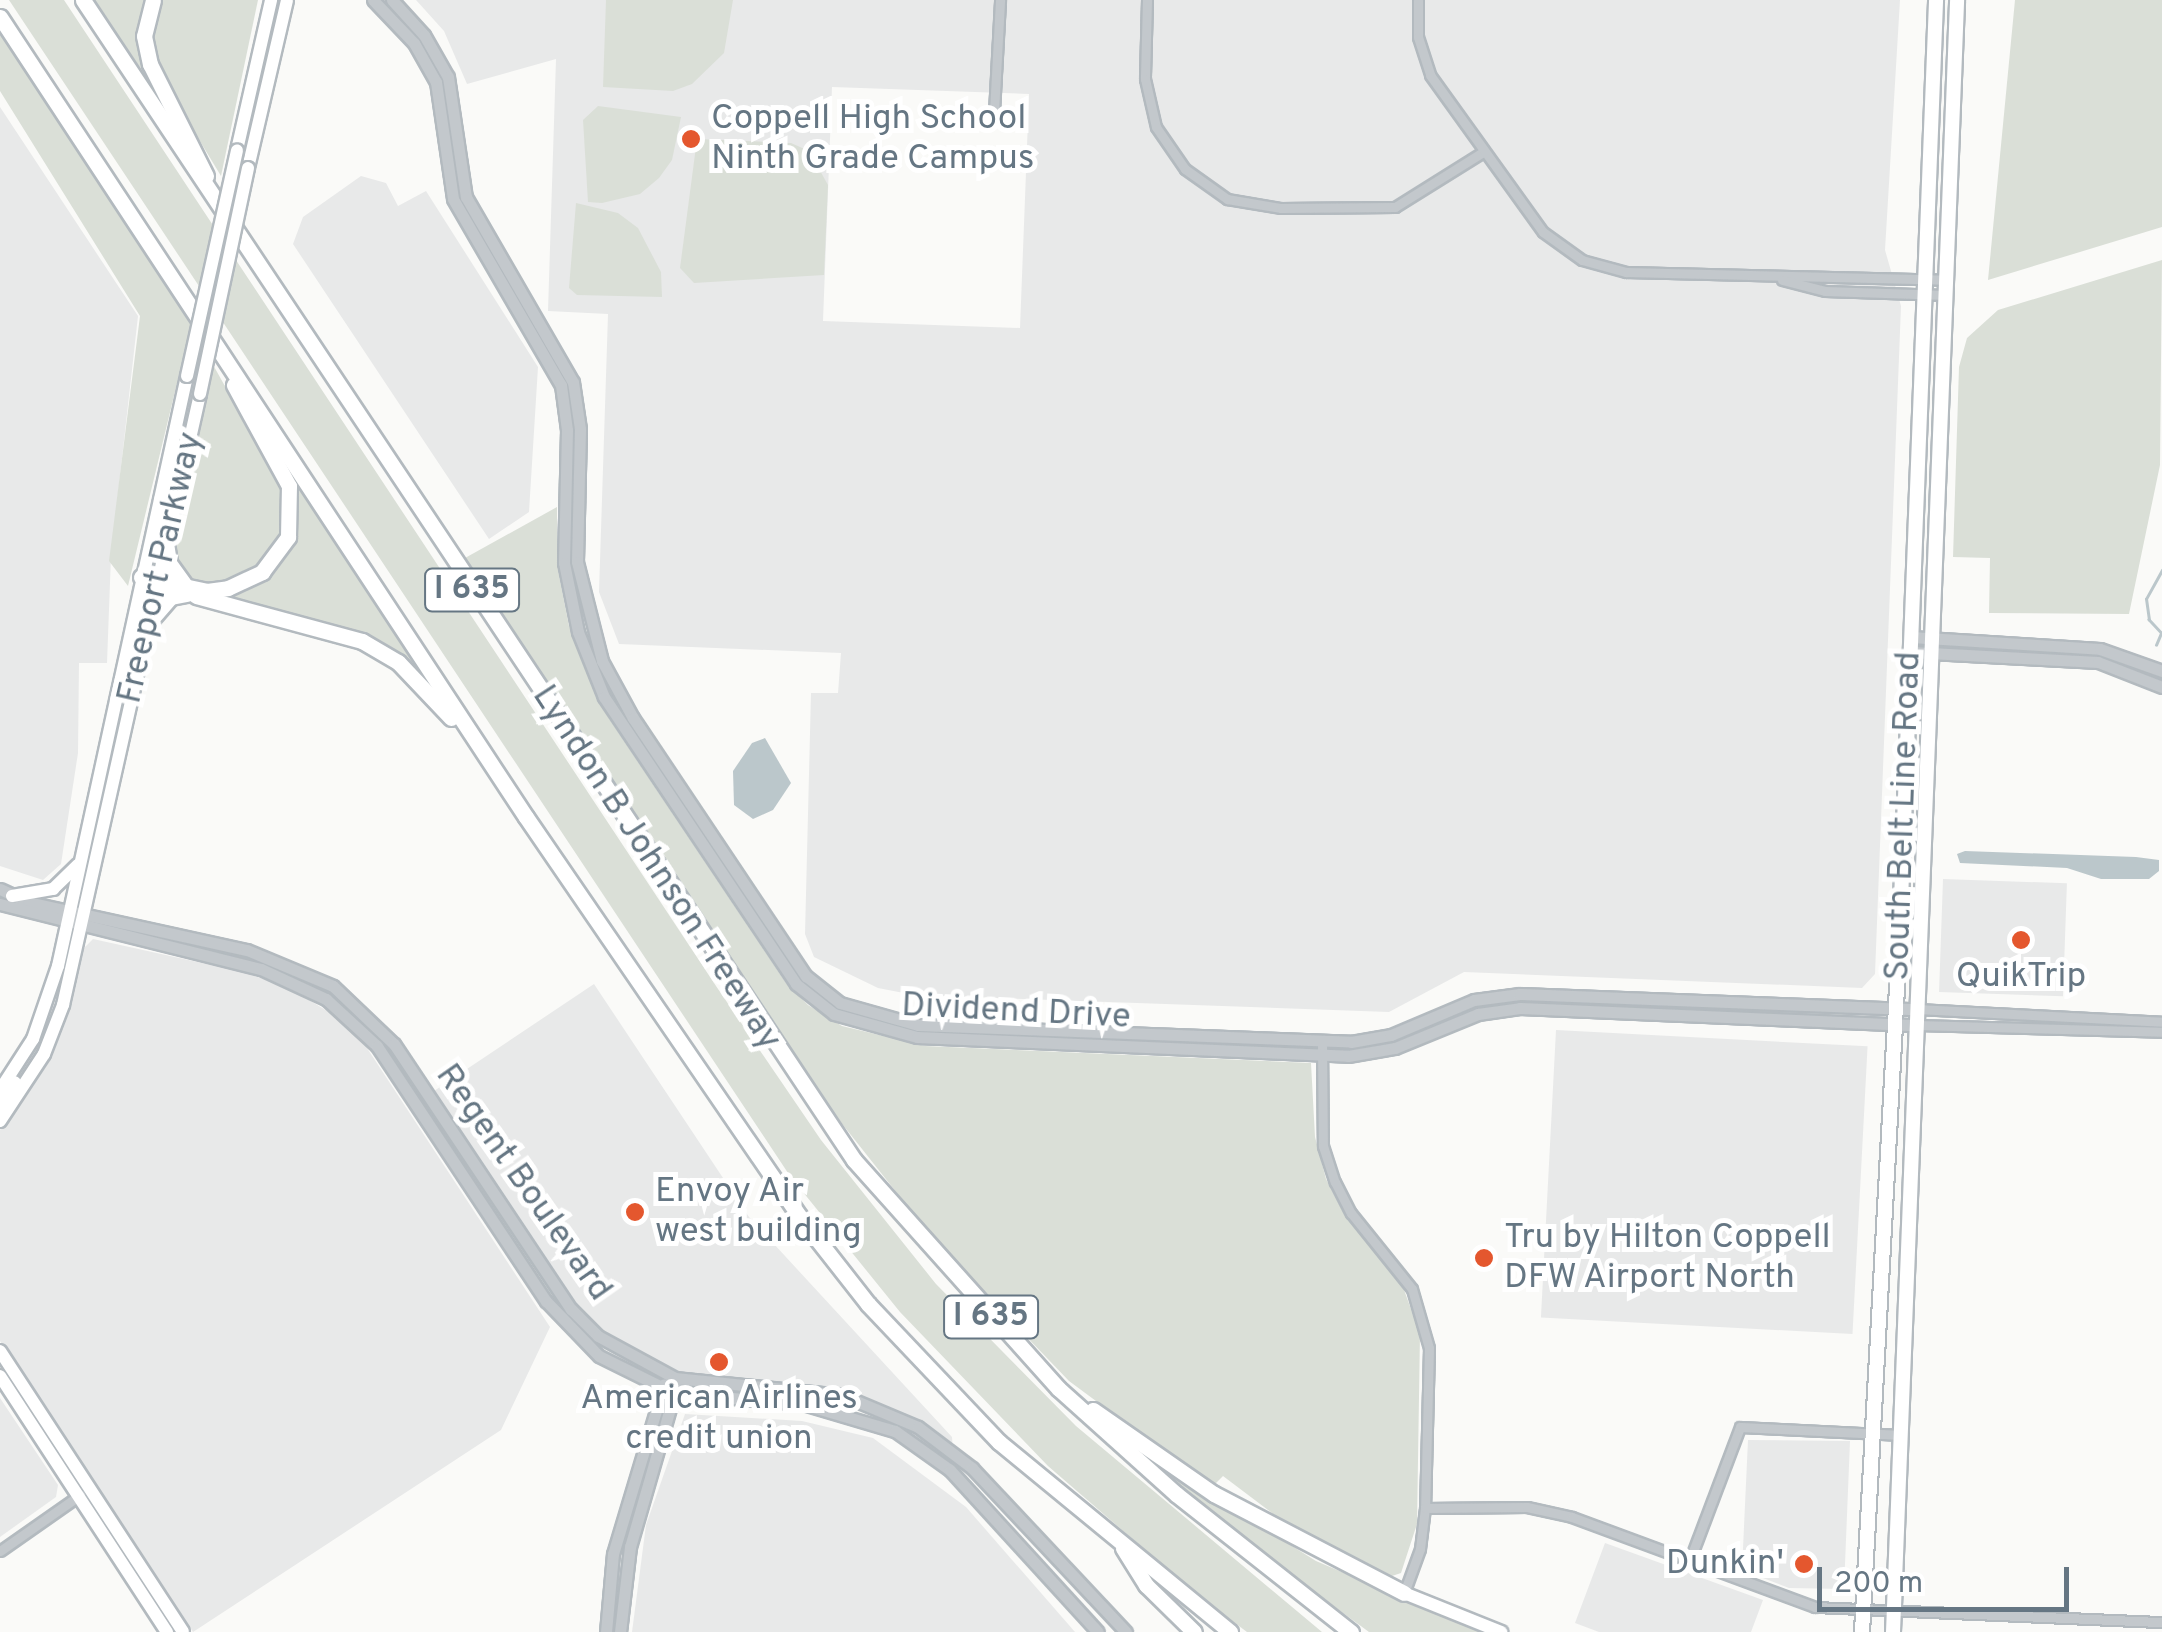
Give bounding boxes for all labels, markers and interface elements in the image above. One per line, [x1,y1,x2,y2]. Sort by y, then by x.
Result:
place label: Coppell High School Ninth Grade Campus [711,98,1034,180]
marker: Coppell High School Ninth Grade Campus [680,128,702,150]
street label: Freeport Parkway [109,428,213,708]
road number: I 635 [422,563,522,617]
street label: South Belt Line Road [1877,651,1931,981]
street label: Lyndon B Johnson Freeway [522,678,790,1058]
marker: QuikTrip [2010,929,2032,951]
place label: QuikTrip [1956,956,2086,998]
street label: Dividend Drive [900,985,1132,1039]
street label: Regent Boulevard [426,1056,620,1310]
place label: Envoy Air west building [655,1171,862,1253]
marker: Envoy Air west building [624,1201,646,1223]
place label: Tru by Hilton Coppell DFW Airport North [1504,1217,1831,1299]
marker: Tru by Hilton Coppell DFW Airport North [1473,1247,1495,1269]
road number: I 635 [941,1290,1041,1344]
marker: American Airlines credit union [708,1351,730,1373]
place label: American Airlines credit union [580,1378,858,1460]
place label: Dunkin' [1666,1543,1784,1585]
scale bar [1822,1547,2074,1609]
marker: Dunkin' [1793,1553,1815,1575]
text: 200 m [1834,1566,1923,1603]

